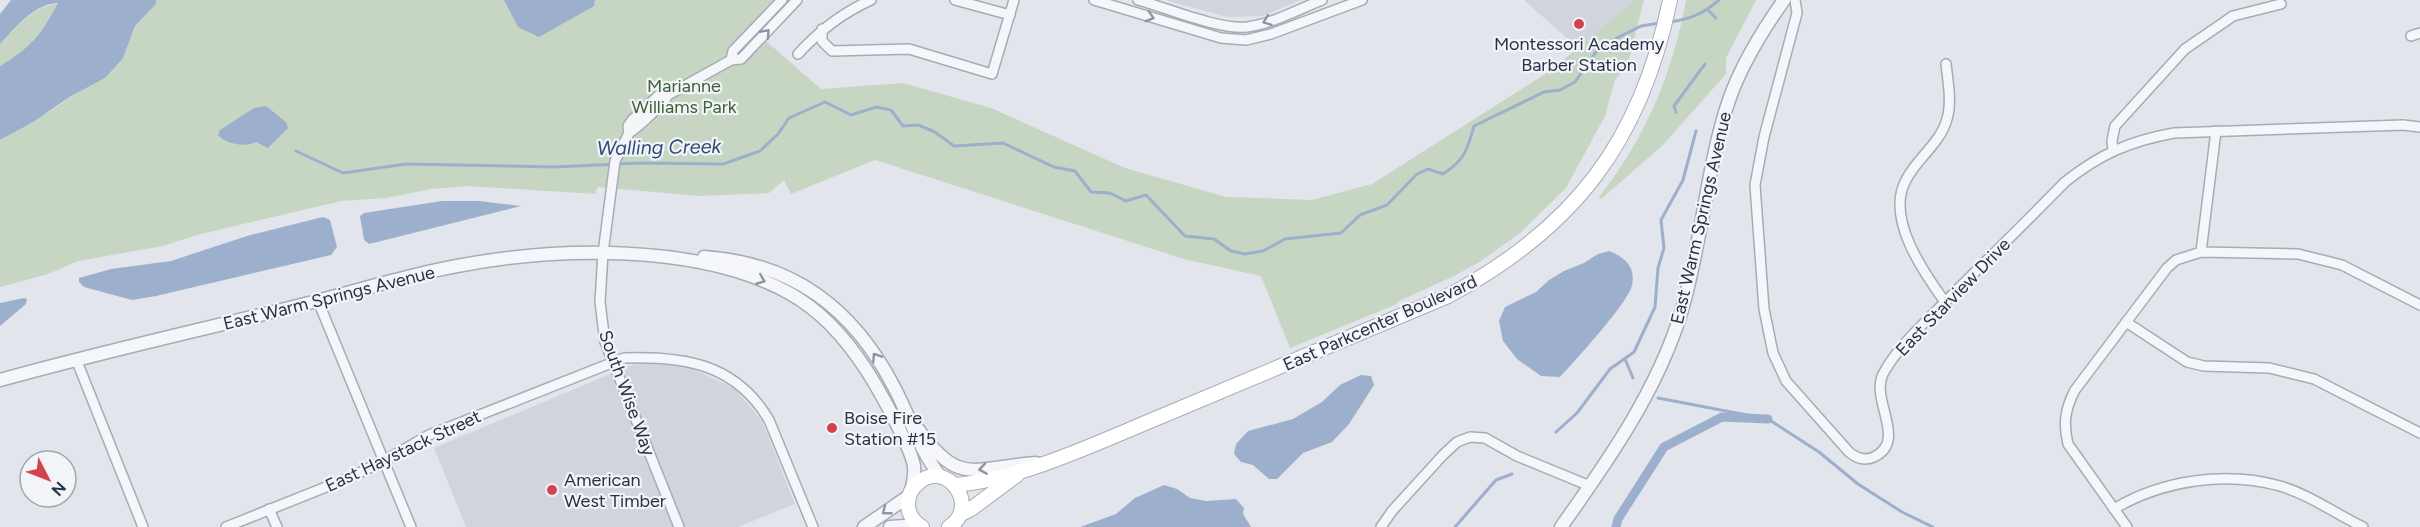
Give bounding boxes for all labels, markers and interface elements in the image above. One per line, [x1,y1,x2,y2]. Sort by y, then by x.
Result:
one-way arrow [1144,10,1155,22]
one-way arrow [1263,14,1274,26]
marker: Montessori Academy Barber Station [1572,17,1586,31]
one-way arrow [759,30,770,40]
place label: Montessori Academy Barber Station [1494,33,1665,76]
park label: Marianne Williams Park [631,75,737,118]
street label: East Warm Springs Avenue [1666,109,1736,326]
water label: Walling Creek [597,134,723,160]
street label: East Starview Drive [1891,233,2015,361]
street label: East Warm Springs Avenue [221,261,437,335]
street label: East Parkcenter Boulevard [1279,270,1481,376]
one-way arrow [754,273,765,285]
street label: South Wise Way [594,327,660,459]
one-way arrow [873,352,884,363]
street label: East Haystack Street [322,405,484,497]
place label: Boise Fire Station #15 [844,407,936,450]
marker: Boise Fire Station #15 [825,421,839,435]
north arrow [18,449,78,509]
one-way arrow [979,462,989,475]
place label: American West Timber [564,469,666,512]
text: N [48,478,70,500]
marker: American West Timber [545,483,559,497]
one-way arrow [882,504,893,515]

